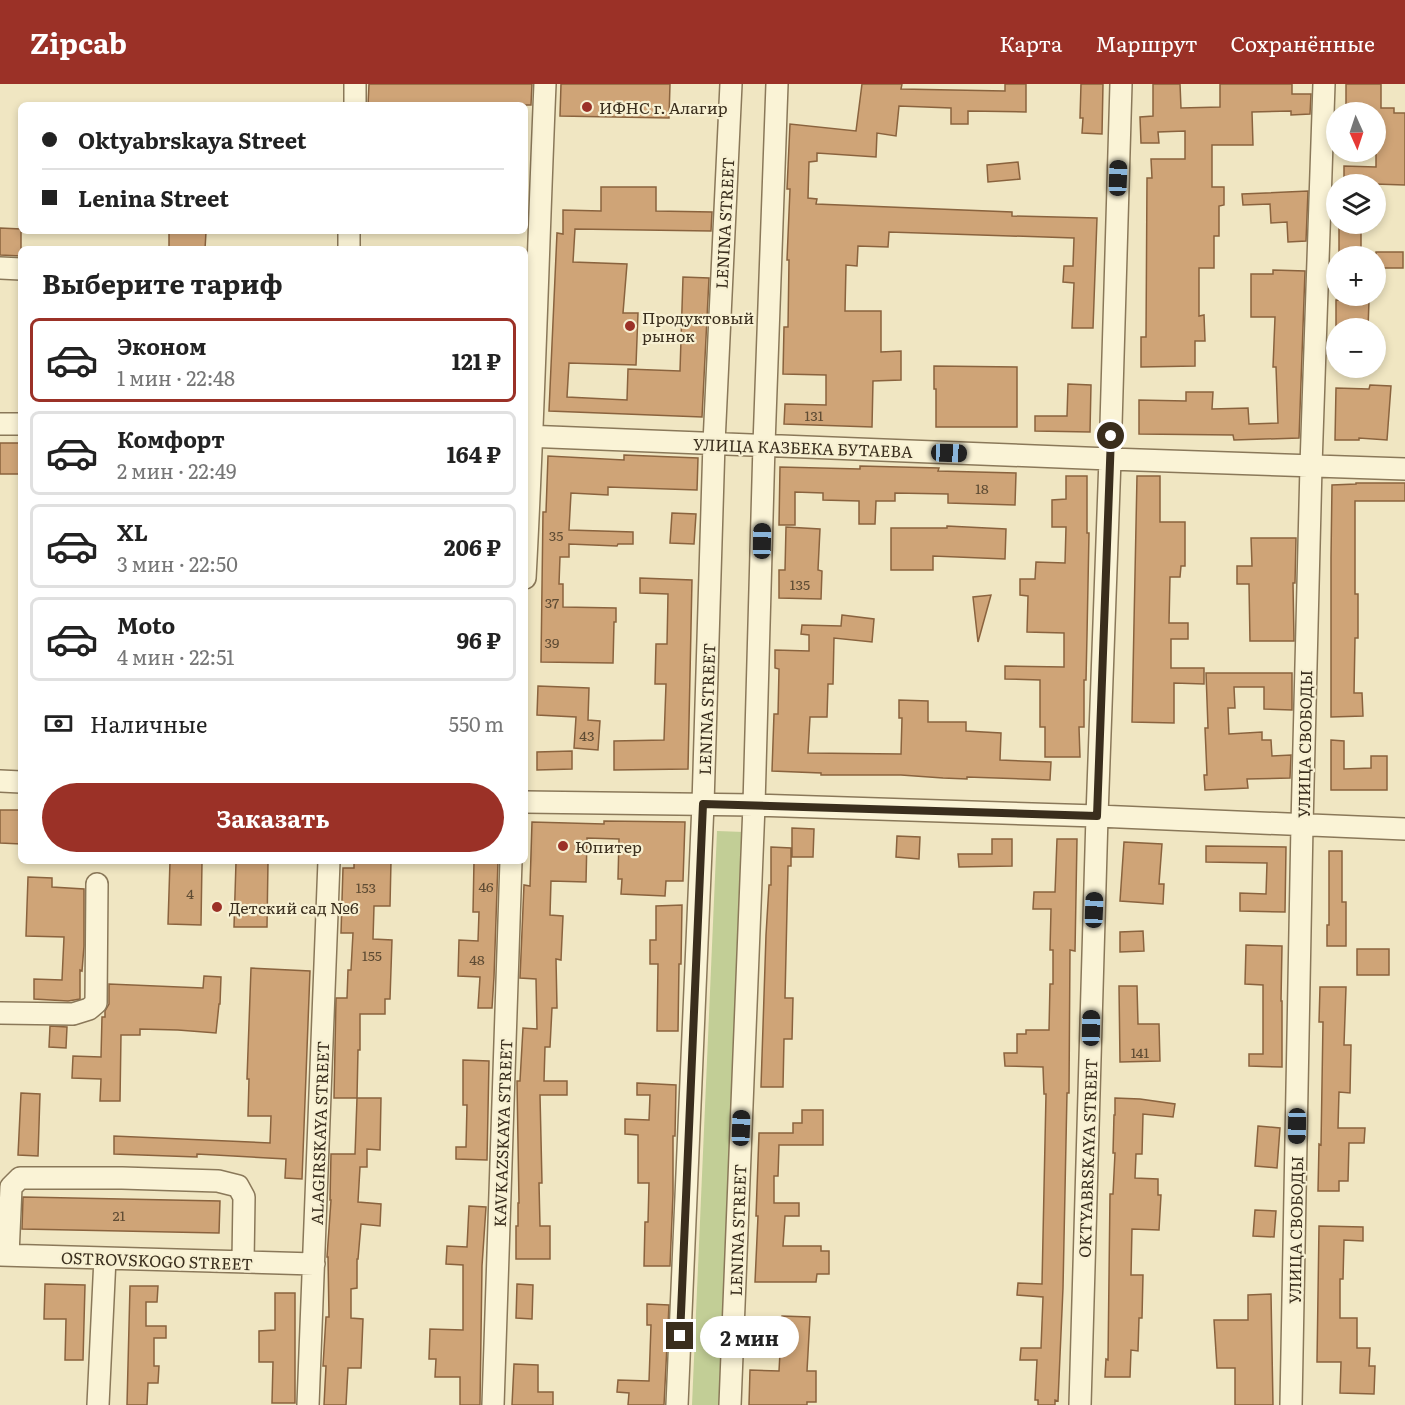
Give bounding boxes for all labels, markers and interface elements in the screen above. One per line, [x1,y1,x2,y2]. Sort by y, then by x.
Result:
text: Zipcab [30,21,127,63]
text: Карта [999,27,1062,58]
text: Маршрут [1095,27,1197,58]
text: Сохранённые [1230,27,1375,58]
place label: ИФНС г. Алагир [599,95,728,119]
marker: ИФНС г. Алагир [580,100,594,114]
north arrow [1326,102,1386,162]
map controls [1326,102,1386,378]
text: Oktyabrskaya Street [78,123,307,156]
street label: LENINA STREET [709,156,739,290]
car [1108,160,1128,196]
button: layers [1326,174,1386,234]
text: Lenina Street [78,181,229,214]
button: + [1326,246,1386,306]
text: Выберите тариф [42,262,283,302]
place label: Продуктовый рынок [642,305,754,347]
button: − [1326,318,1386,378]
marker: Продуктовый рынок [623,319,637,333]
text: Эконом [117,329,206,362]
icon: car [45,333,99,387]
text: 121 ₽ [452,344,501,377]
text: 1 мин · 22:48 [117,362,235,392]
house number: 131 [805,405,824,425]
text: Комфорт [117,422,225,455]
route start [1097,422,1124,449]
icon: car [45,426,99,480]
street label: УЛИЦА КАЗБЕКА БУТАЕВА [693,431,913,463]
text: 164 ₽ [447,437,501,470]
car [931,443,967,463]
text: 2 мин · 22:49 [117,455,236,485]
house number: 18 [975,478,989,498]
text: XL [117,515,148,548]
icon: car [45,519,99,573]
car [753,523,771,559]
house number: 35 [549,525,563,545]
text: 206 ₽ [444,530,501,563]
text: 3 мин · 22:50 [117,548,238,578]
house number: 135 [790,574,810,594]
house number: 37 [545,592,559,612]
text: Moto [117,608,175,641]
icon: car [45,612,99,666]
text: 96 ₽ [456,623,501,656]
house number: 39 [545,632,559,652]
text: 4 мин · 22:51 [117,641,234,671]
street label: LENINA STREET [692,642,720,775]
street label: УЛИЦА СВОБОДЫ [1291,670,1317,818]
icon: cash [42,707,75,740]
text: Наличные [90,707,208,740]
text: 550 m [449,708,504,738]
house number: 43 [579,725,595,745]
button: Заказать [42,783,504,852]
place label: Юпитер [575,834,642,858]
marker: Юпитер [556,839,570,853]
house number: 46 [478,876,494,896]
house number: 153 [356,877,376,897]
house number: 4 [186,883,194,903]
car [1084,892,1104,928]
place label: Детский сад №6 [229,895,359,919]
marker: Детский сад №6 [210,900,224,914]
house number: 155 [362,945,382,965]
house number: 48 [469,949,485,969]
car [1082,1010,1100,1046]
street label: KAVKAZSKAYA STREET [487,1038,517,1228]
street label: ALAGIRSKAYA STREET [304,1040,334,1225]
house number: 141 [1131,1042,1150,1062]
street label: OKTYABRSKAYA STREET [1072,1058,1102,1258]
car [1288,1108,1306,1144]
car [731,1110,751,1146]
street label: УЛИЦА СВОБОДЫ [1282,1156,1308,1304]
street label: LENINA STREET [723,1163,751,1296]
house number: 21 [113,1205,126,1225]
street label: OSTROVSKOGO STREET [61,1245,254,1275]
callout: 2 мин [701,1315,800,1357]
route end [666,1322,693,1349]
text: 2 мин [720,1322,779,1352]

